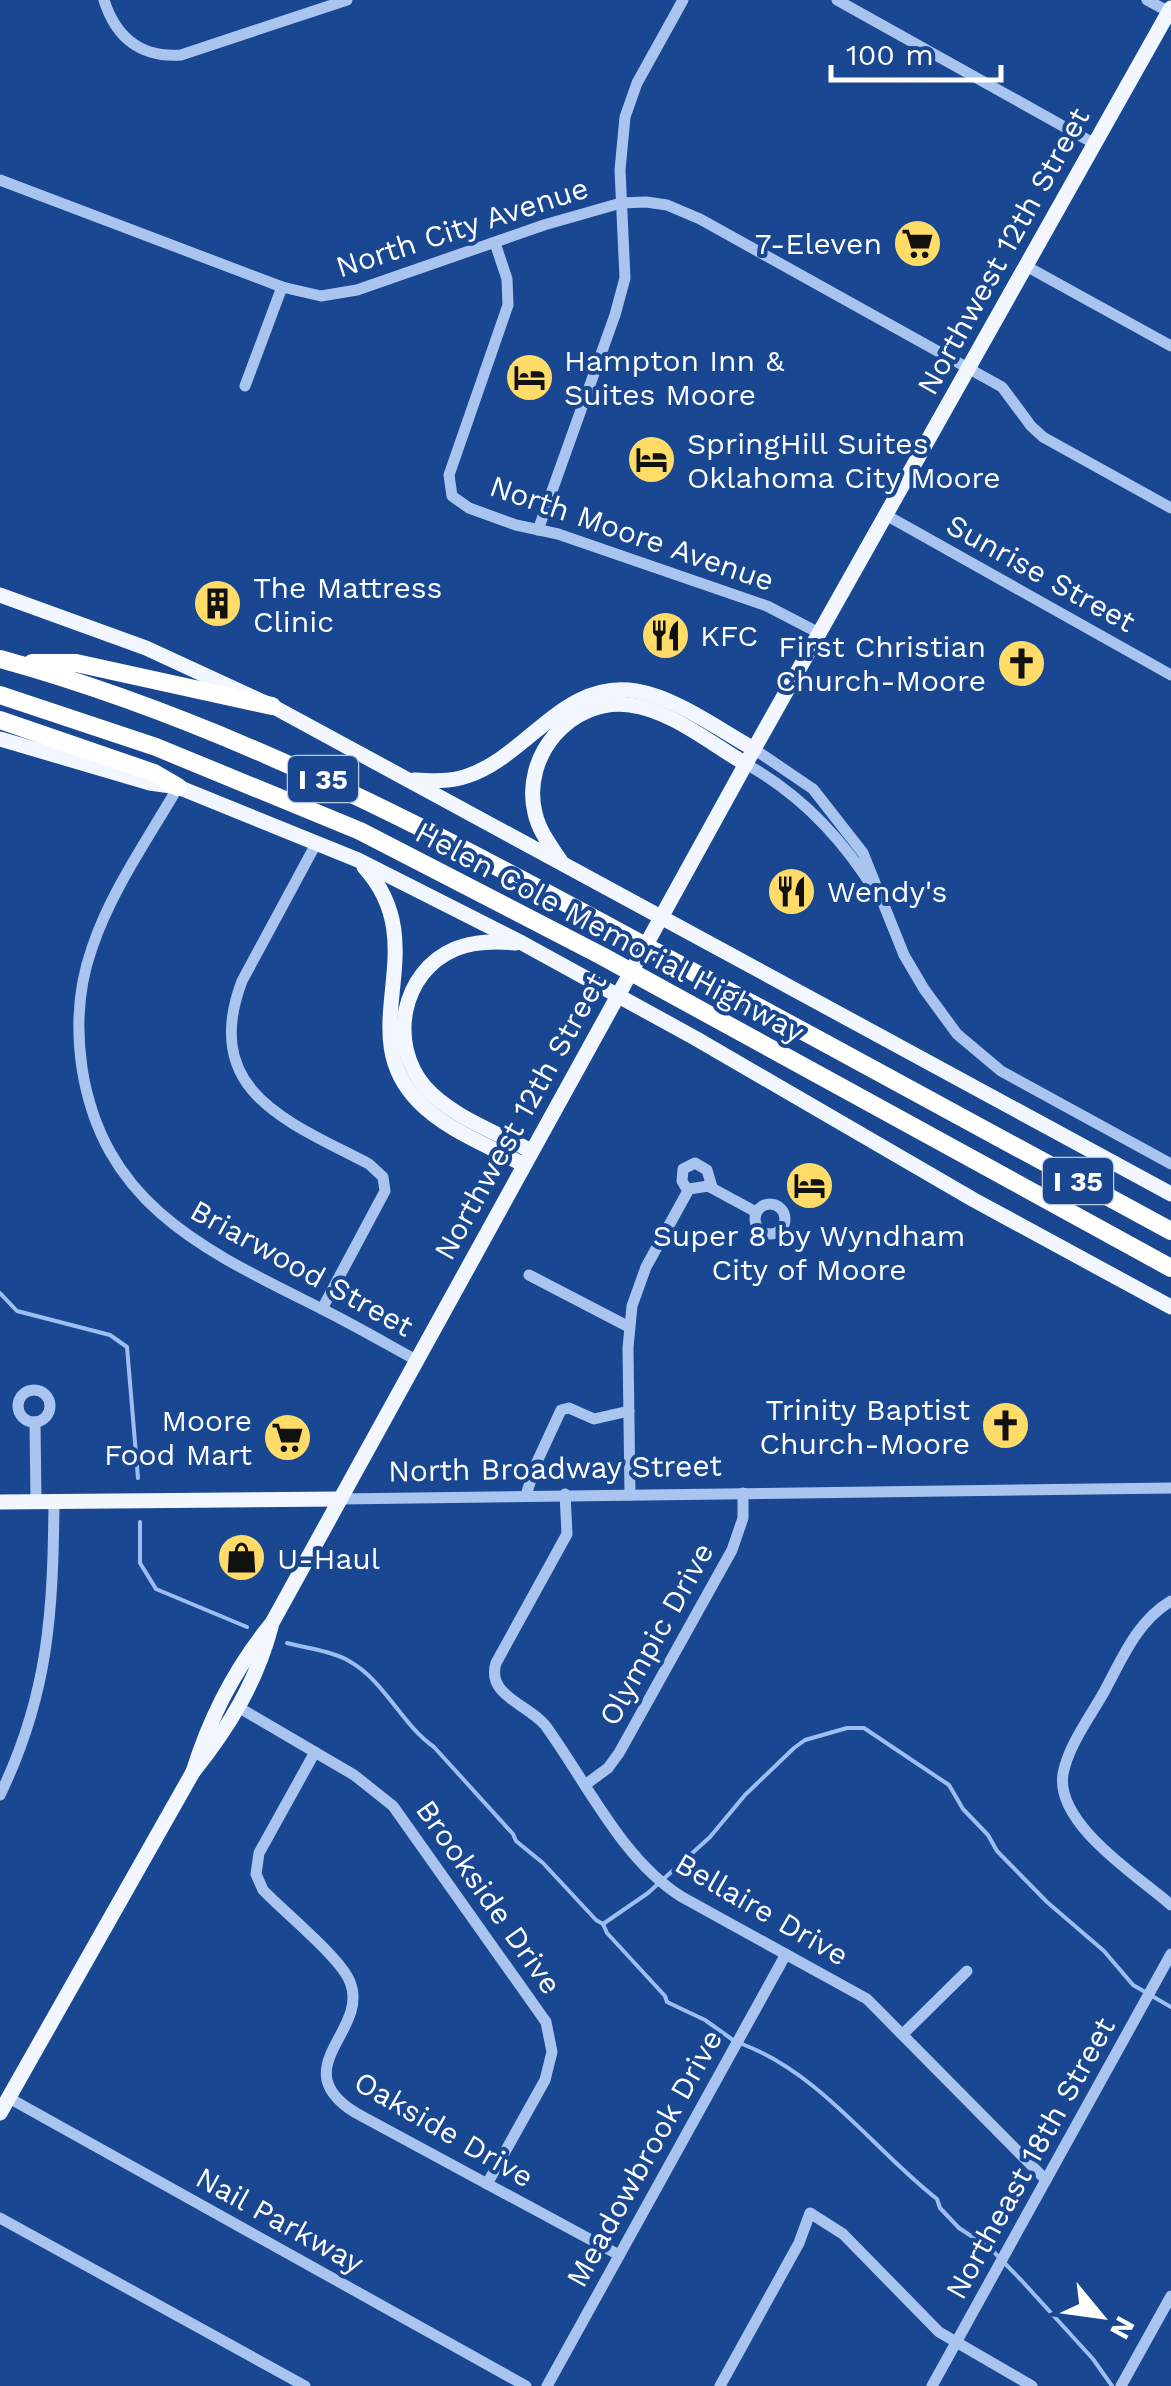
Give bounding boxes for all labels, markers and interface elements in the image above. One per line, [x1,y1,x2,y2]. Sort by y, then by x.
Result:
scale bar [831,20,1001,82]
text: 100 m [846,37,934,72]
street label: Northwest 12th Street [909,101,1097,401]
street label: North City Avenue [331,170,593,284]
supermarket icon: 7-Eleven [891,217,943,269]
place label: 7-Eleven [755,226,882,261]
place label: Hampton Inn & Suites Moore [564,343,784,412]
hotel icon: Hampton Inn & Suites Moore [503,351,555,403]
place label: SpringHill Suites Oklahoma City Moore [687,426,1001,495]
hotel icon: SpringHill Suites Oklahoma City Moore [626,434,678,486]
street label: North Moore Avenue [485,468,779,598]
street label: Sunrise Street [941,507,1142,639]
place label: The Mattress Clinic [253,570,442,639]
building icon: The Mattress Clinic [192,578,244,630]
restaurant icon: KFC [639,609,691,661]
place label: KFC [700,618,758,653]
place label: First Christian Church-Moore [775,629,986,698]
church icon: First Christian Church-Moore [995,637,1047,689]
road number: I 35 [288,756,358,802]
street label: Helen Cole Memorial Highway [410,814,811,1050]
restaurant icon: Wendy's [766,865,818,917]
place label: Wendy's [827,874,947,909]
street label: Northwest 12th Street [426,966,614,1266]
road number: I 35 [1043,1158,1113,1204]
hotel icon: Super 8 by Wyndham City of Moore [783,1160,835,1212]
street label: Briarwood Street [185,1192,420,1344]
place label: Super 8 by Wyndham City of Moore [653,1218,965,1287]
place label: Trinity Baptist Church-Moore [759,1392,970,1461]
church icon: Trinity Baptist Church-Moore [979,1400,1031,1452]
place label: Moore Food Mart [104,1403,252,1472]
supermarket icon: Moore Food Mart [261,1411,313,1463]
street label: North Broadway Street [388,1448,723,1488]
shop icon: U-Haul [216,1532,268,1584]
street label: Olympic Drive [591,1537,721,1731]
place label: U-Haul [277,1541,380,1576]
street label: Brookside Drive [409,1793,569,2001]
street label: Bellaire Drive [669,1845,855,1973]
street label: Northeast 18th Street [938,2011,1122,2305]
street label: Meadowbrook Drive [559,2023,729,2293]
street label: Oakside Drive [348,2064,540,2194]
street label: Nail Parkway [190,2160,370,2281]
north arrow [1051,2266,1151,2366]
text: N [1103,2311,1142,2345]

